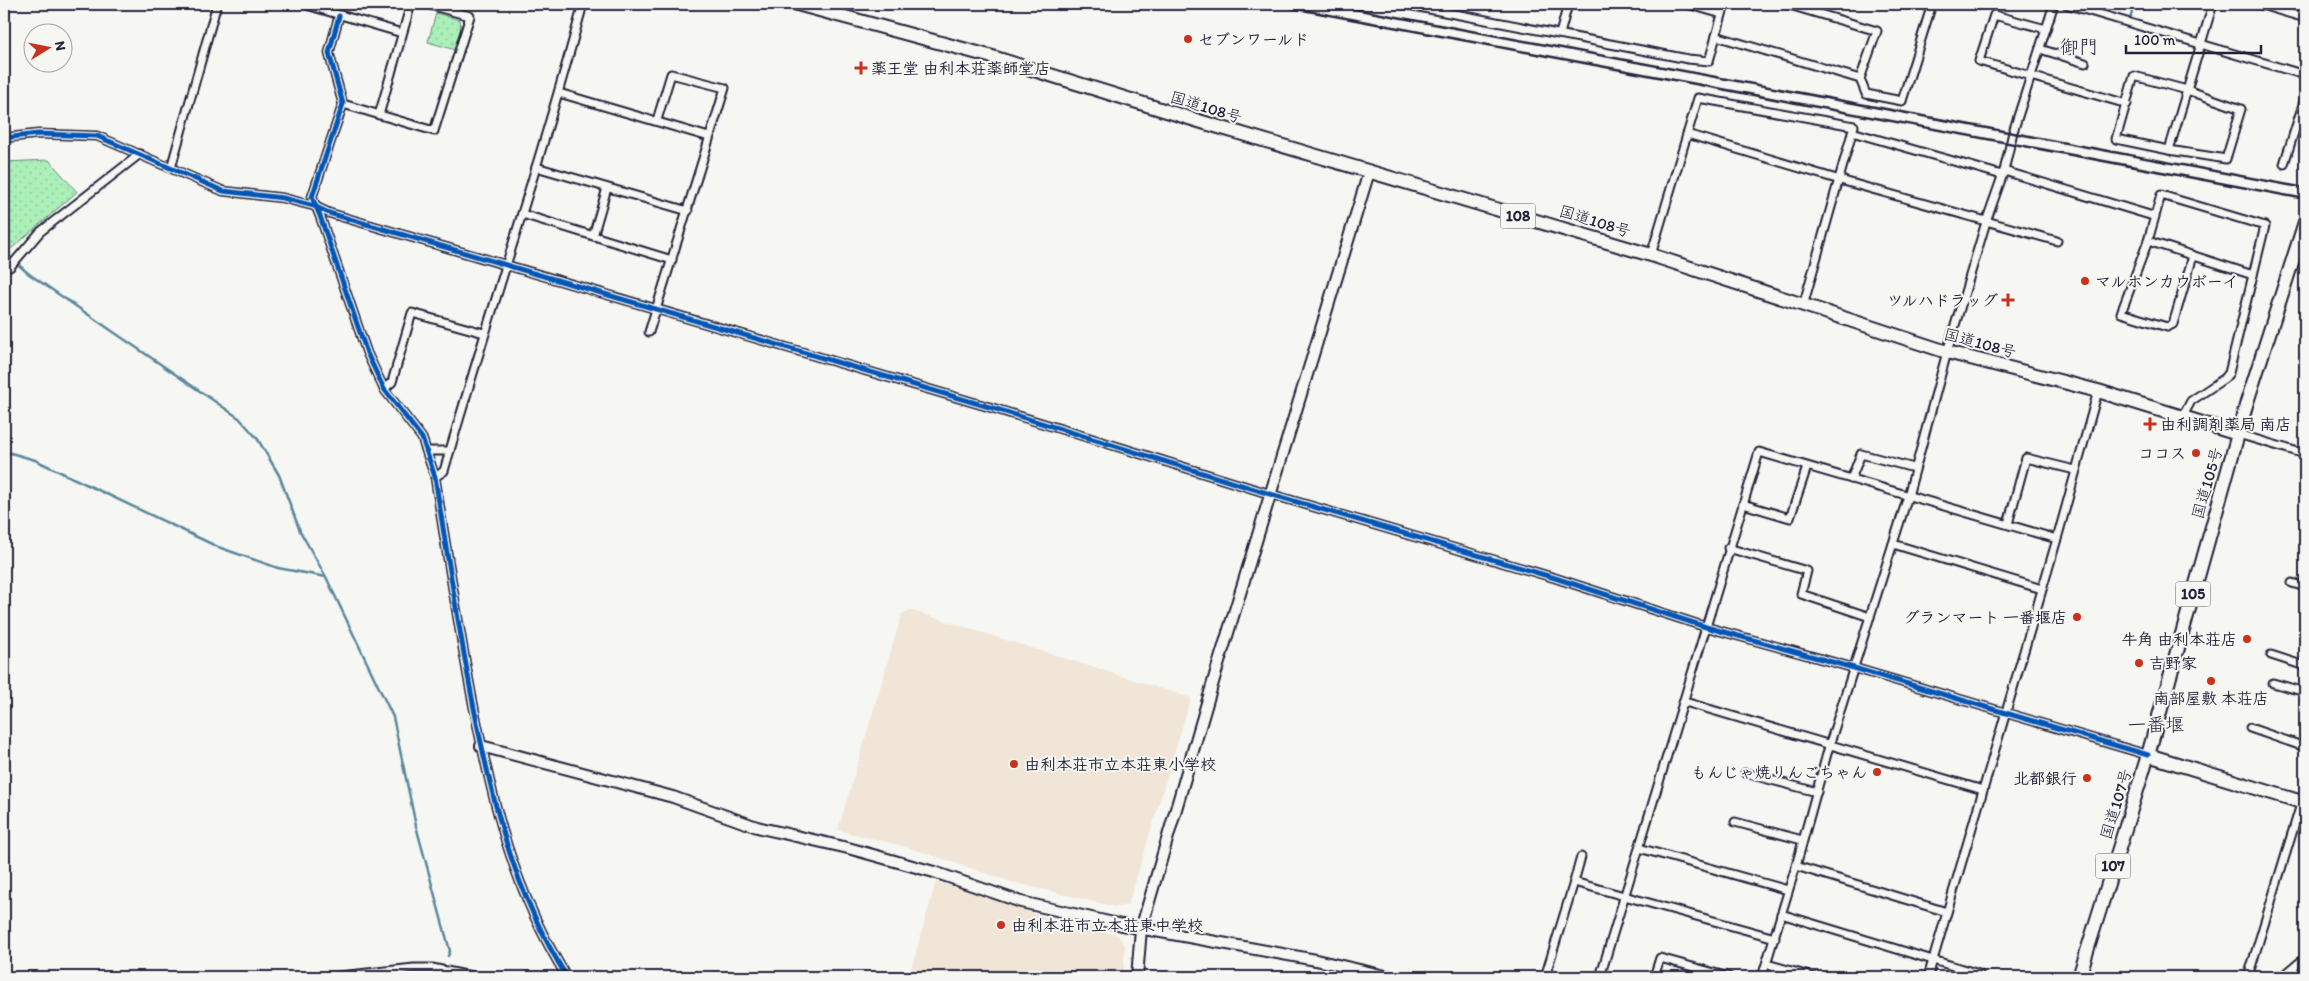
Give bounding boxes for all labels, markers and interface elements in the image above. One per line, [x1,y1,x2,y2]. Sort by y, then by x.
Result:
north arrow [22,22,72,72]
scale bar [2126,22,2262,54]
place label: セブンワールド [1198,30,1309,49]
text: 100 m [2134,31,2176,49]
marker: セブンワールド [1182,33,1194,45]
district label: 御門 [2060,35,2098,58]
text: N [51,40,70,52]
place label: 薬王堂 由利本荘薬師堂店 [871,59,1051,78]
marker: 薬王堂 由利本荘薬師堂店 [855,62,867,74]
street label: 国道108号 [1168,87,1244,127]
street label: 国道108号 [1557,201,1633,241]
road number: 108 [1500,204,1536,228]
place label: マルホンカウボーイ [2095,272,2239,291]
marker: マルホンカウボーイ [2079,275,2091,287]
place label: ツルハドラッグ [1887,291,1998,310]
marker: ツルハドラッグ [2002,294,2014,306]
street label: 国道108号 [1942,324,2018,362]
place label: 由利調剤薬局 南店 [2160,415,2292,434]
marker: 由利調剤薬局 南店 [2144,418,2156,430]
place label: ココス [2138,444,2186,463]
street label: 国道105号 [2188,445,2226,521]
marker: ココス [2190,447,2202,459]
road number: 105 [2176,582,2210,606]
place label: グランマート 一番堰店 [1903,608,2067,627]
marker: グランマート 一番堰店 [2071,611,2083,623]
place label: 牛角 由利本荘店 [2121,630,2237,649]
marker: 牛角 由利本荘店 [2241,633,2253,645]
place label: 吉野家 [2149,654,2197,673]
marker: 吉野家 [2133,657,2145,669]
marker: 南部屋敷 本荘店 [2205,675,2217,687]
place label: 南部屋敷 本荘店 [2153,689,2269,708]
district label: 一番堰 [2127,713,2185,736]
place label: 由利本荘市立本荘東小学校 [1024,755,1216,774]
marker: 由利本荘市立本荘東小学校 [1008,758,1020,770]
place label: もんじゃ焼りんごちゃん [1691,763,1867,782]
marker: もんじゃ焼りんごちゃん [1871,766,1883,778]
street label: 国道107号 [2096,766,2136,842]
place label: 北都銀行 [2013,769,2077,788]
marker: 北都銀行 [2081,772,2093,784]
road number: 107 [2096,854,2130,878]
place label: 由利本荘市立本荘東中学校 [1011,916,1203,935]
marker: 由利本荘市立本荘東中学校 [995,919,1007,931]

